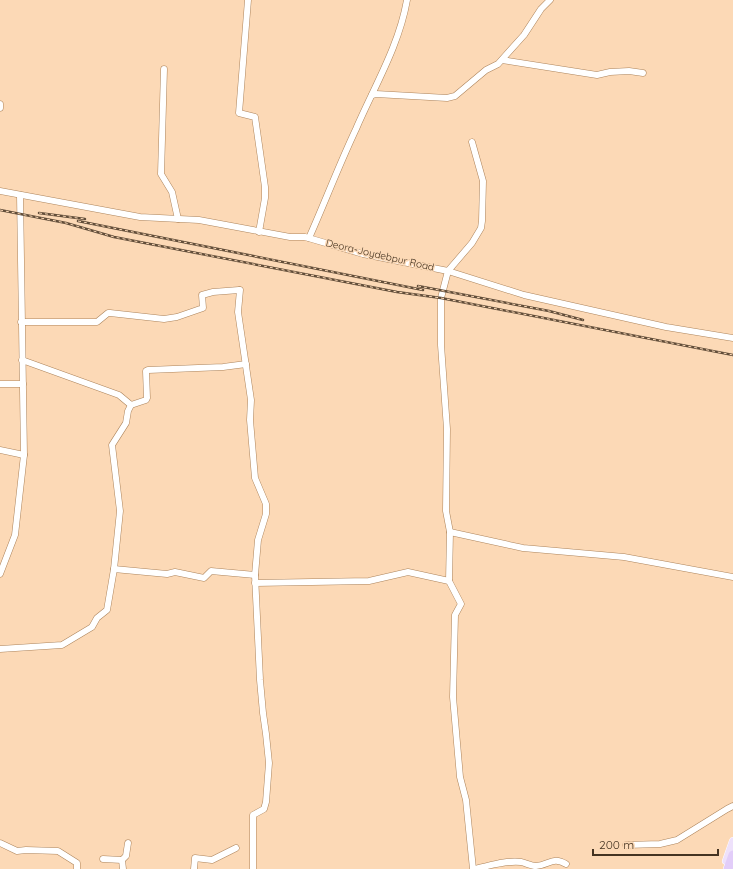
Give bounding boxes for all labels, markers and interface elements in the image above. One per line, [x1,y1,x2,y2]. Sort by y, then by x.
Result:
street label: Deora-Joydebpur Road [324,236,436,274]
scale bar [593,831,718,857]
text: 200 m [599,837,634,852]

